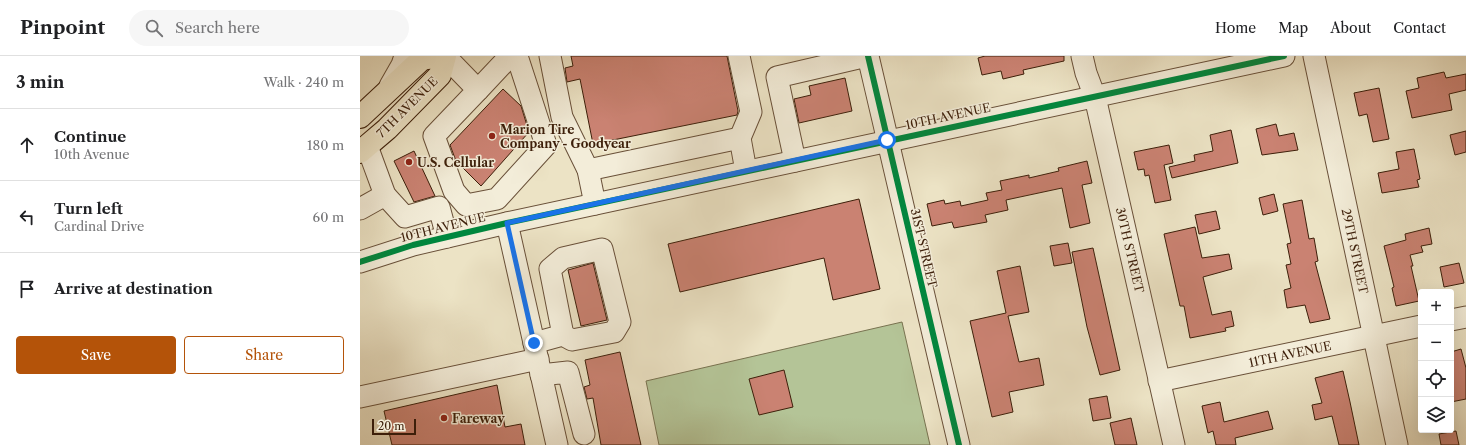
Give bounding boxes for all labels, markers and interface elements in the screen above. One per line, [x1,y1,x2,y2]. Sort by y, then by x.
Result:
search box [129,10,409,46]
text: Pinpoint [20,16,105,39]
icon: search [143,17,165,39]
text: Search here [175,18,260,37]
text: Home [1215,19,1256,37]
text: Map [1278,19,1308,37]
text: About [1330,19,1371,37]
text: Contact [1393,19,1446,37]
text: 3 min [16,72,65,92]
street label: 7TH AVENUE [373,73,441,141]
text: Walk · 240 m [264,74,344,90]
street label: 10TH AVENUE [904,100,992,132]
place label: Marion Tire Company - Goodyear [500,122,631,151]
text: Continue [54,127,126,146]
marker: Marion Tire Company - Goodyear [487,131,497,141]
route start [878,131,896,149]
icon: ahead [16,134,38,156]
text: 180 m [307,137,344,153]
text: 10th Avenue [54,146,130,162]
place label: U.S. Cellular [417,155,494,170]
marker: U.S. Cellular [404,157,414,167]
text: Turn left [54,199,123,218]
icon: left [16,206,38,228]
street label: 30TH STREET [1113,206,1147,294]
street label: 31ST STREET [908,207,940,289]
street label: 29TH STREET [1339,207,1371,295]
text: 60 m [313,209,344,225]
street label: 10TH AVENUE [399,209,487,245]
text: Cardinal Drive [54,218,144,234]
icon: arrive [16,278,38,300]
text: Arrive at destination [54,279,213,298]
map controls [1418,289,1454,433]
button: + [1418,289,1454,325]
button: − [1418,325,1454,361]
route end [525,334,543,352]
button: Save [16,336,176,374]
button: Share [184,336,344,374]
street label: 11TH AVENUE [1247,338,1333,370]
button: locate [1418,361,1454,397]
button: layers [1418,397,1454,433]
place label: Fareway [452,411,505,426]
marker: Fareway [439,413,449,423]
scale bar [372,417,416,436]
text: 20 m [378,419,404,433]

